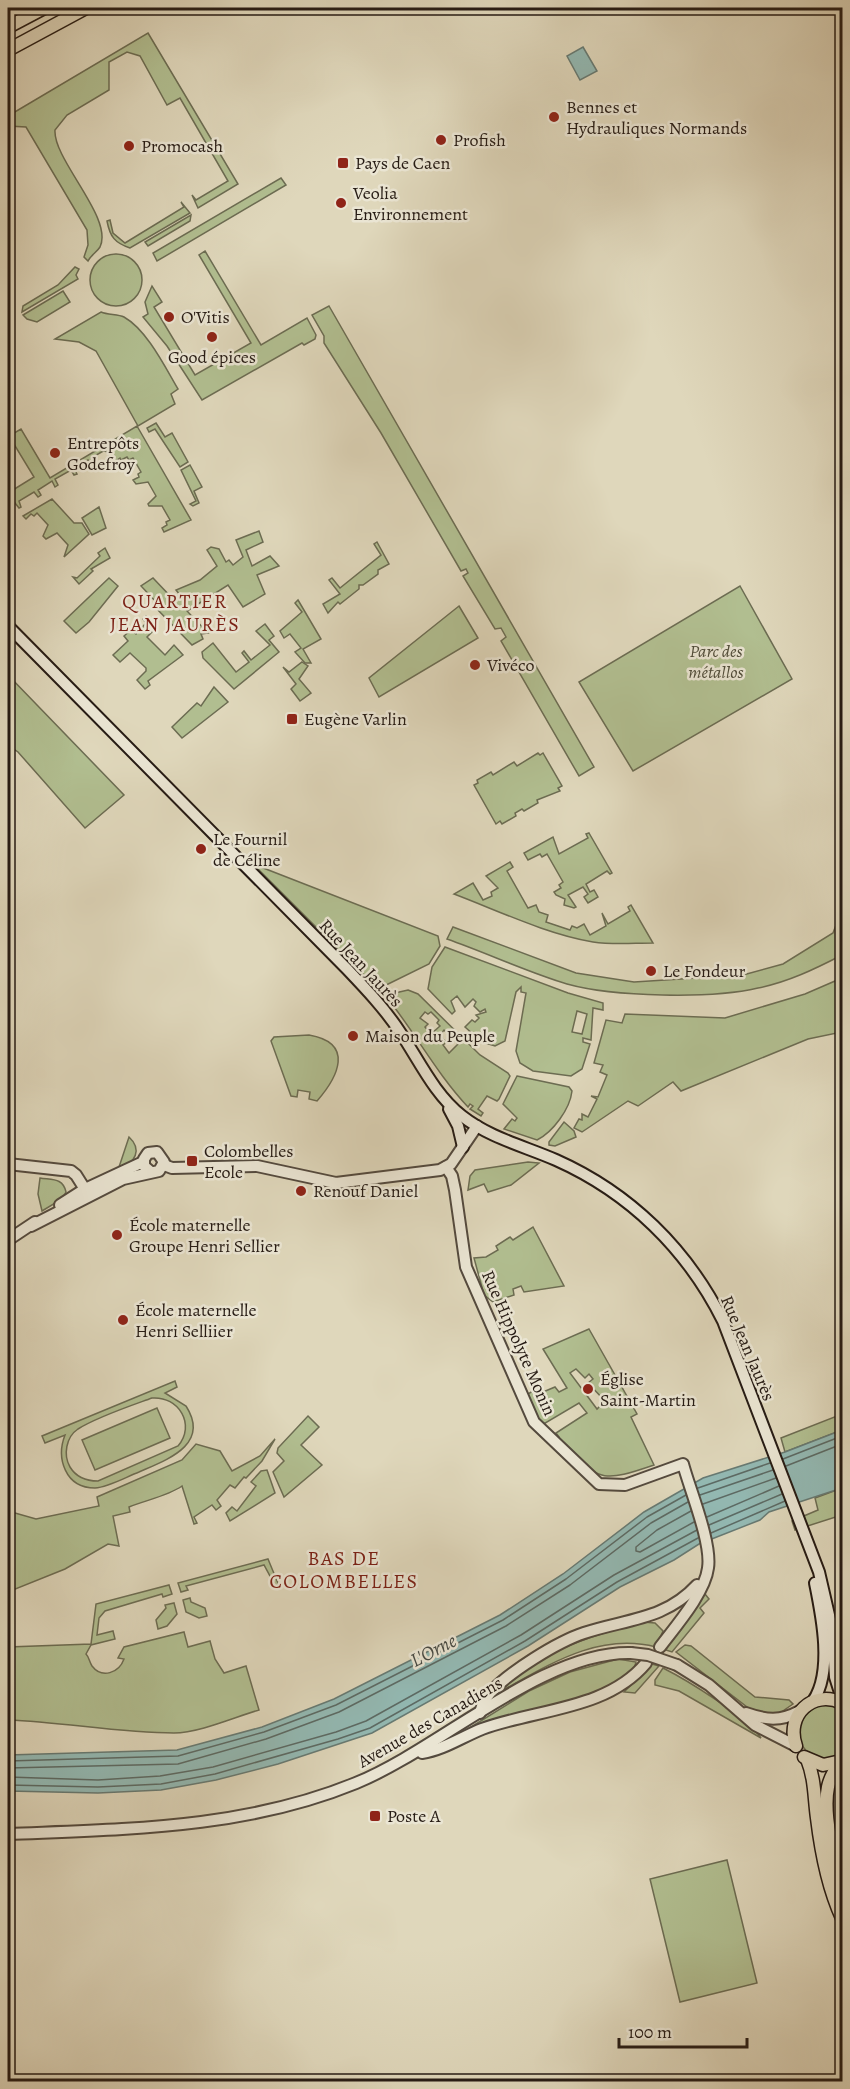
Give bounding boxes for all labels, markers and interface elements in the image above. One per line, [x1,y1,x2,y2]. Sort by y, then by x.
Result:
place label: Bennes et Hydrauliques Normands [566,95,747,140]
marker: Bennes et Hydrauliques Normands [547,110,561,124]
place label: Profish [453,128,506,152]
marker: Profish [434,133,448,147]
place label: Promocash [141,134,223,158]
marker: Promocash [122,139,136,153]
place label: Pays de Caen [355,151,450,175]
marker: Pays de Caen [336,156,350,170]
place label: Veolia Environnement [352,181,468,226]
marker: Veolia Environnement [334,196,348,210]
place label: O'Vitis [181,305,230,329]
marker: O'Vitis [162,310,176,324]
marker: Good épices [205,330,219,344]
place label: Good épices [168,345,256,369]
place label: Entrepôts Godefroy [67,431,139,476]
marker: Entrepôts Godefroy [48,446,62,460]
district label: QUARTIER JEAN JAURÈS [110,588,240,638]
park label: Parc des métallos [688,639,744,684]
place label: Vivéco [486,653,534,677]
marker: Vivéco [468,658,482,672]
place label: Eugène Varlin [304,707,407,731]
marker: Eugène Varlin [285,712,299,726]
place label: Le Fournil de Céline [213,827,288,872]
marker: Le Fournil de Céline [194,842,208,856]
street label: Rue Jean Jaurès [314,914,408,1012]
place label: Le Fondeur [663,959,745,983]
marker: Le Fondeur [644,964,658,978]
place label: Maison du Peuple [365,1024,495,1048]
marker: Maison du Peuple [346,1029,360,1043]
place label: Colombelles Ecole [204,1139,294,1184]
marker: Colombelles Ecole [185,1154,199,1168]
place label: Renouf Daniel [313,1179,419,1203]
marker: Renouf Daniel [294,1184,308,1198]
place label: École maternelle Groupe Henri Sellier [129,1213,280,1258]
marker: École maternelle Groupe Henri Sellier [110,1228,124,1242]
street label: Rue Hippolyte Monin [476,1266,562,1420]
street label: Rue Jean Jaurès [715,1292,781,1404]
place label: École maternelle Henri Selliier [135,1298,257,1343]
marker: École maternelle Henri Selliier [116,1313,130,1327]
place label: Église Saint-Martin [600,1367,696,1412]
marker: Église Saint-Martin [581,1382,595,1396]
district label: BAS DE COLOMBELLES [269,1545,419,1595]
water label: L'Orne [405,1627,461,1674]
street label: Avenue des Canadiens [352,1671,507,1774]
place label: Poste A [387,1804,441,1828]
marker: Poste A [368,1809,382,1823]
scale bar [619,2011,746,2049]
text: 100 m [628,2020,672,2044]

